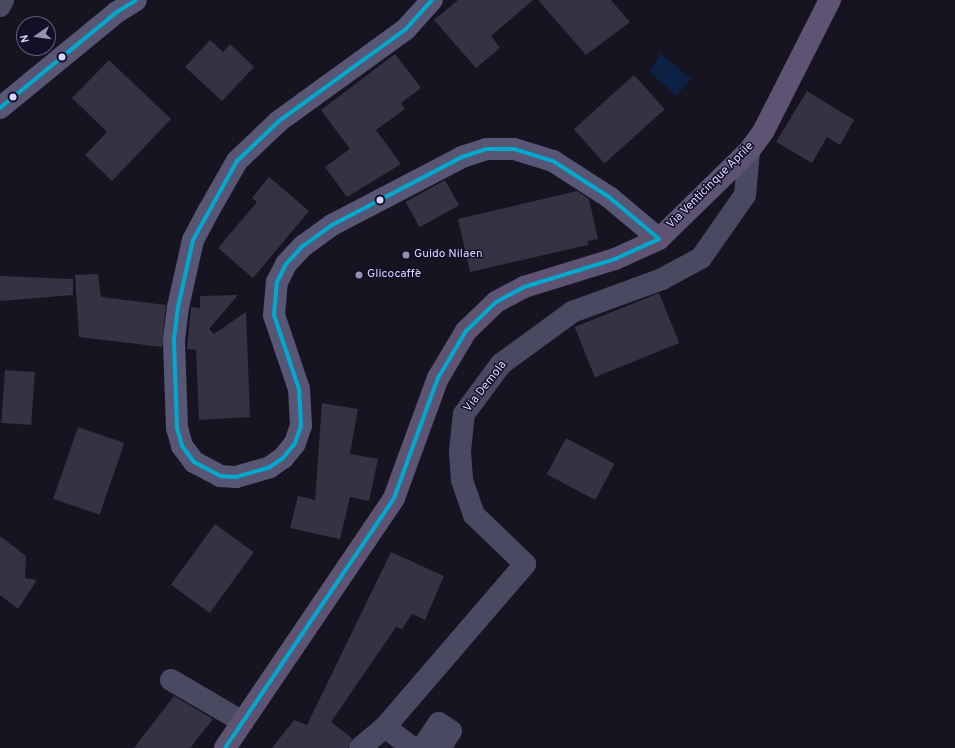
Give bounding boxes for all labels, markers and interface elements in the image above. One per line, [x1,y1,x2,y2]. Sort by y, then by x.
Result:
north arrow [16,16,56,56]
text: N [18,33,33,44]
unlabelled marker [57,52,67,62]
unlabelled marker [8,92,18,102]
street label: Via Venticinque Aprile [664,139,758,233]
unlabelled marker [375,195,385,205]
place label: Guido Nilaen [414,248,483,262]
marker: Guido Nilaen [401,250,411,260]
place label: Glicocaffè [367,268,421,282]
marker: Glicocaffè [354,270,364,280]
street label: Via Demola [462,358,510,416]

